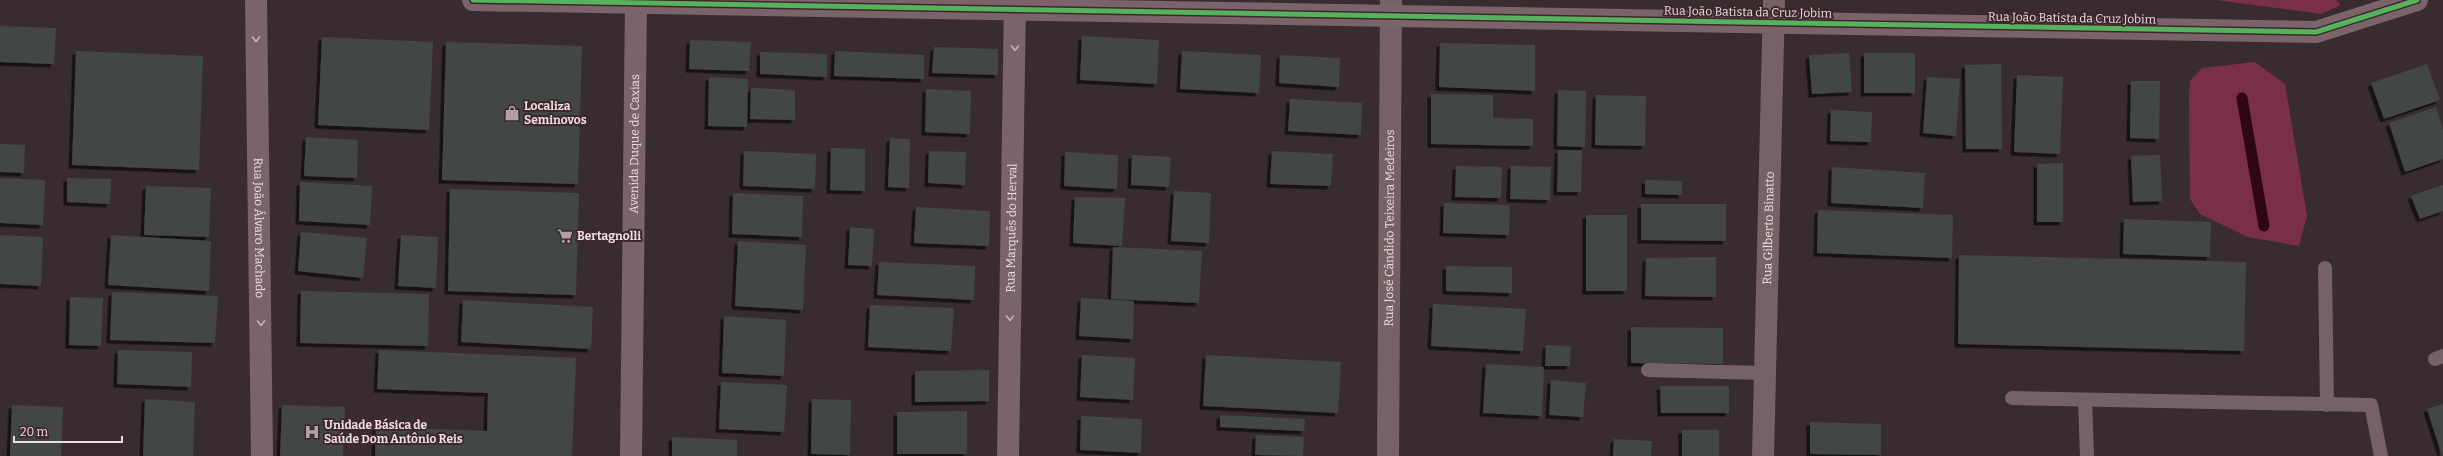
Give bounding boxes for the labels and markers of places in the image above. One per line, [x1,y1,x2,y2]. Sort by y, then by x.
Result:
place label: Localiza Seminovos [524,99,587,127]
shop icon: Localiza Seminovos [503,104,521,122]
supermarket icon: Bertagnolli [556,227,574,245]
place label: Bertagnolli [577,229,641,243]
place label: Unidade Básica de Saúde Dom Antônio Reis [324,418,463,446]
hospital icon: Unidade Básica de Saúde Dom Antônio Reis [303,423,321,441]

